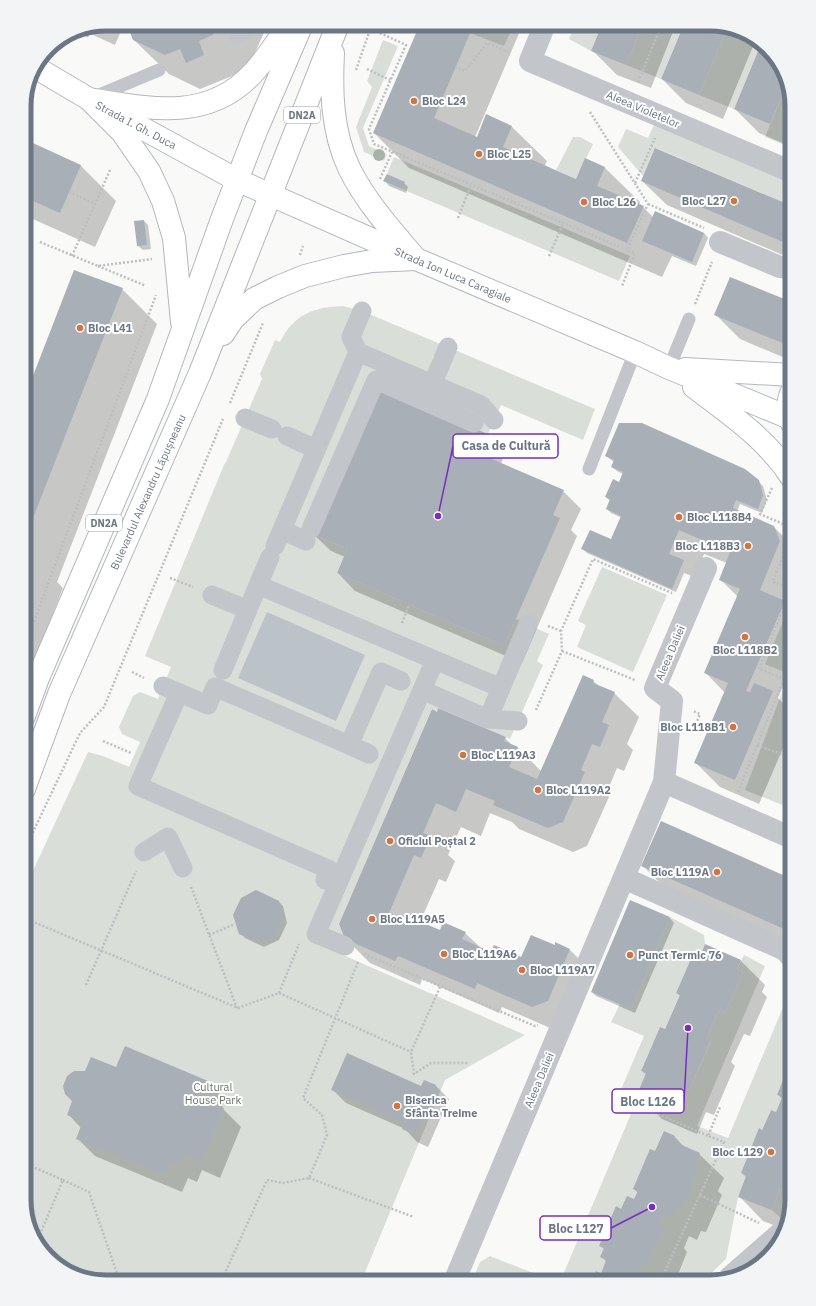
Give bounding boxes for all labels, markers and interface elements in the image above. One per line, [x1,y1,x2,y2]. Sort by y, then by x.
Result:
street label: Aleea Violetelor [604,87,682,131]
place label: Bloc L24 [422,94,467,108]
marker: Bloc L24 [409,96,419,106]
street label: Strada I. Gh. Duca [93,98,179,152]
road number: DN2A [284,107,320,123]
place label: Bloc L25 [487,147,532,161]
marker: Bloc L25 [474,149,484,159]
place label: Bloc L27 [682,194,726,208]
place label: Bloc L26 [592,195,637,209]
marker: Bloc L27 [729,196,739,206]
marker: Bloc L26 [579,197,589,207]
street label: Strada Ion Luca Caragiale [392,244,514,306]
place label: Bloc L41 [88,321,133,335]
marker: Bloc L41 [75,323,85,333]
street label: Bulevardul Alexandru Lăpușneanu [107,412,189,572]
callout: Casa de Cultură [453,434,558,458]
text: Casa de Cultură [461,438,551,453]
place label: Bloc L118B4 [687,510,752,524]
marker: Bloc L118B4 [674,512,684,522]
road number: DN2A [86,515,122,531]
place label: Bloc L118B3 [675,539,740,553]
marker: Bloc L118B3 [743,541,753,551]
street label: Aleea Daliei [652,623,688,683]
marker: Bloc L118B2 [740,632,750,642]
place label: Bloc L118B2 [713,643,778,657]
place label: Bloc L118B1 [660,720,725,734]
marker: Bloc L118B1 [728,722,738,732]
place label: Bloc L119A3 [471,748,536,762]
marker: Bloc L119A3 [458,750,468,760]
place label: Bloc L119A2 [546,783,611,797]
marker: Bloc L119A2 [533,785,543,795]
place label: Oficiul Poștal 2 [398,834,476,848]
marker: Oficiul Poștal 2 [385,836,395,846]
place label: Bloc L119A [651,865,709,879]
marker: Bloc L119A [712,867,722,877]
place label: Bloc L119A5 [380,912,445,926]
marker: Bloc L119A5 [367,914,377,924]
place label: Bloc L119A6 [452,947,517,961]
place label: Punct Termic 76 [638,948,722,962]
marker: Bloc L119A6 [439,949,449,959]
marker: Punct Termic 76 [625,950,635,960]
place label: Bloc L119A7 [530,963,595,977]
marker: Bloc L119A7 [517,965,527,975]
street label: Aleea Daliei [521,1050,557,1110]
park label: Cultural House Park [185,1080,241,1107]
callout: Bloc L126 [612,1089,684,1113]
place label: Biserica Sfânta Treime [405,1093,477,1120]
text: Bloc L126 [620,1094,676,1109]
marker: Biserica Sfânta Treime [392,1101,402,1111]
place label: Bloc L129 [712,1145,763,1159]
marker: Bloc L129 [766,1147,776,1157]
callout: Bloc L127 [540,1216,611,1240]
text: Bloc L127 [548,1221,604,1236]

